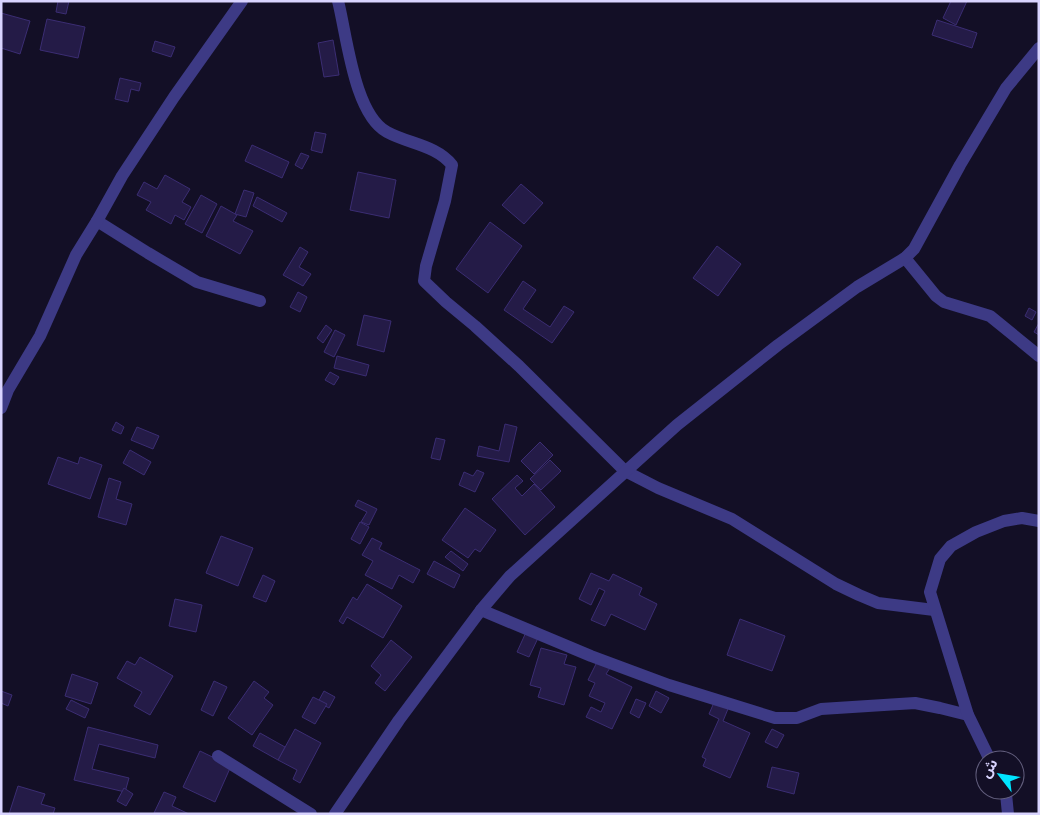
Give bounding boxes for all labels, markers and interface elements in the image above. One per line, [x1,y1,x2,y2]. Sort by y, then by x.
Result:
north arrow [975,750,1025,800]
text: ش [975,755,1002,782]

